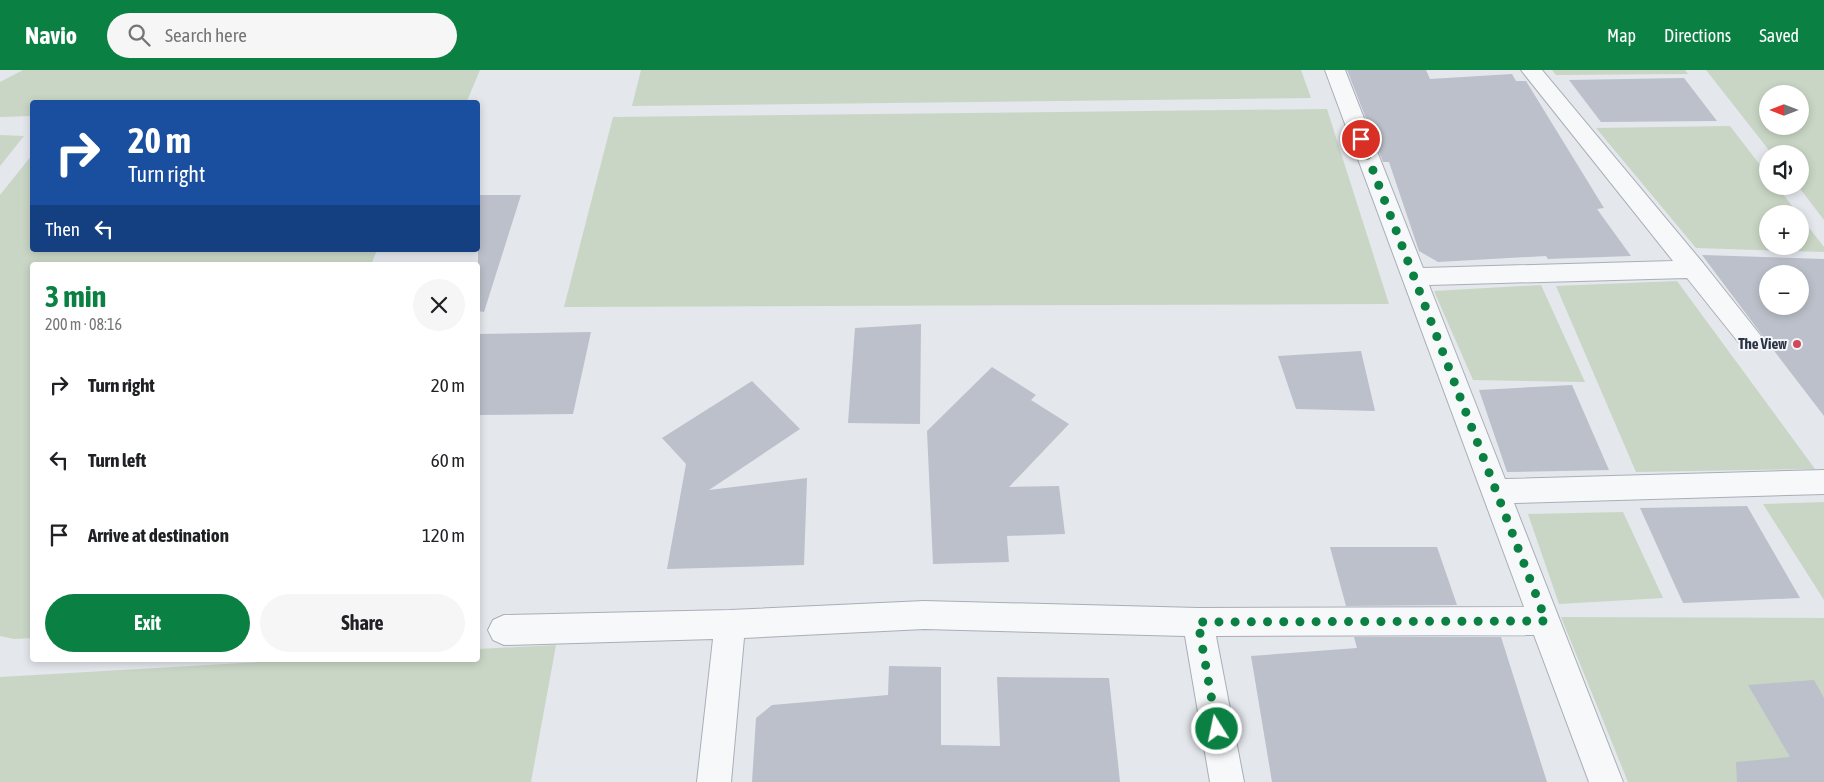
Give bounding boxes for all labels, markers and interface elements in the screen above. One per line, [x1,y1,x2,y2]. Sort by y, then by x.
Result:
search box [107,13,457,58]
icon: search [125,21,153,49]
text: Navio [25,22,77,49]
text: Search here [165,24,247,46]
text: Map [1607,25,1636,46]
text: Directions [1664,25,1731,46]
text: Saved [1759,25,1799,46]
north arrow [1759,85,1809,135]
map controls [1759,85,1809,315]
pin [1340,118,1382,160]
icon: right [45,120,110,185]
text: 20 m [128,120,191,160]
icon: arrive [1347,125,1375,153]
button: sound [1759,145,1809,195]
text: Turn right [128,161,205,187]
button: + [1759,205,1809,255]
icon: left [90,215,118,243]
text: Then [45,218,80,240]
button: − [1759,265,1809,315]
text: 3 min [45,279,106,313]
button: close [413,279,465,331]
text: 200 m · 08:16 [45,315,122,333]
place label: The View [1738,335,1787,352]
marker: The View [1791,338,1803,350]
icon: right [45,371,73,399]
text: Turn right [88,374,155,396]
text: 20 m [431,374,465,396]
icon: left [45,446,73,474]
text: Turn left [88,449,146,471]
text: 60 m [431,449,465,471]
icon: arrive [45,521,73,549]
text: Arrive at destination [88,524,229,546]
text: 120 m [422,524,465,546]
button: Exit [45,594,250,652]
button: Share [260,594,465,652]
position arrow [1190,702,1242,754]

